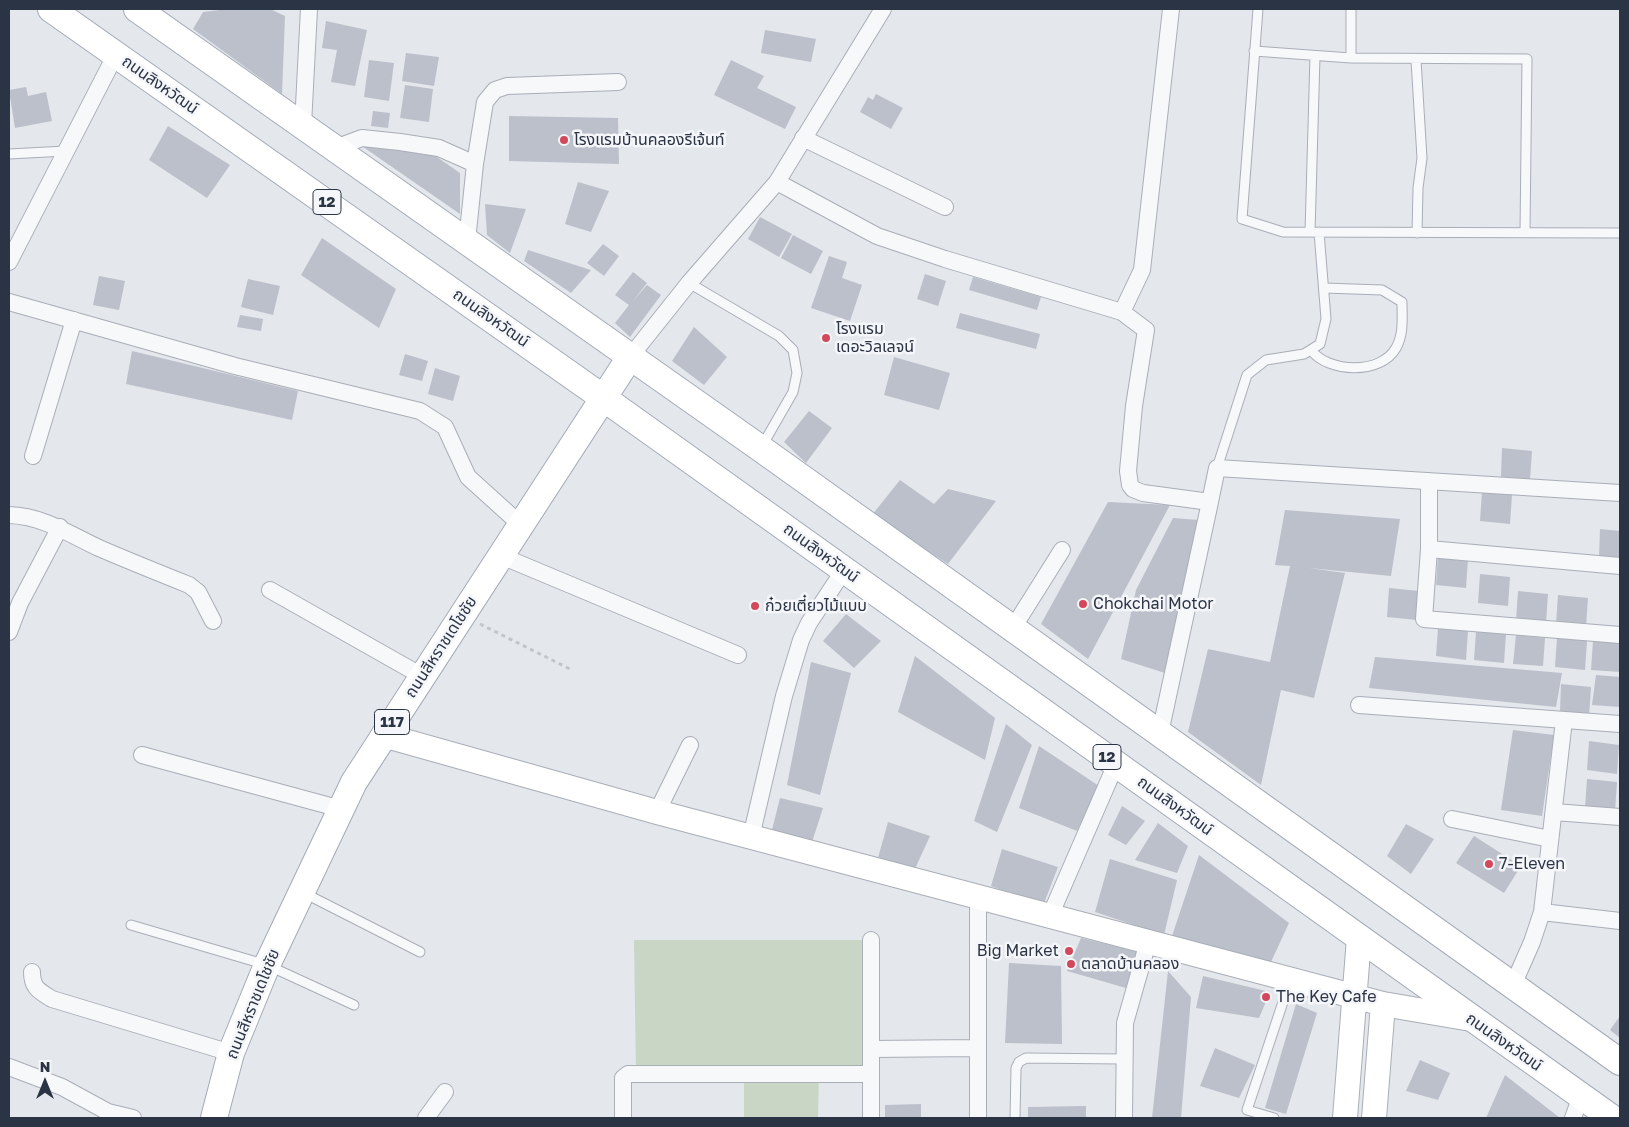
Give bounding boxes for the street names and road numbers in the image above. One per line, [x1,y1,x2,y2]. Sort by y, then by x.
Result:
street label: ถนนสิงหวัฒน์ [118,52,202,118]
road number: 12 [313,190,341,214]
street label: ถนนสิงหวัฒน์ [449,285,533,351]
street label: ถนนสิงหวัฒน์ [780,519,862,587]
street label: ถนนสีหราชเดโชชัย [401,593,481,701]
road number: 117 [374,710,410,734]
road number: 12 [1093,744,1121,770]
street label: ถนนสิงหวัฒน์ [1134,772,1216,840]
street label: ถนนสีหราชเดโชชัย [222,946,284,1062]
street label: ถนนสิงหวัฒน์ [1462,1009,1546,1075]

